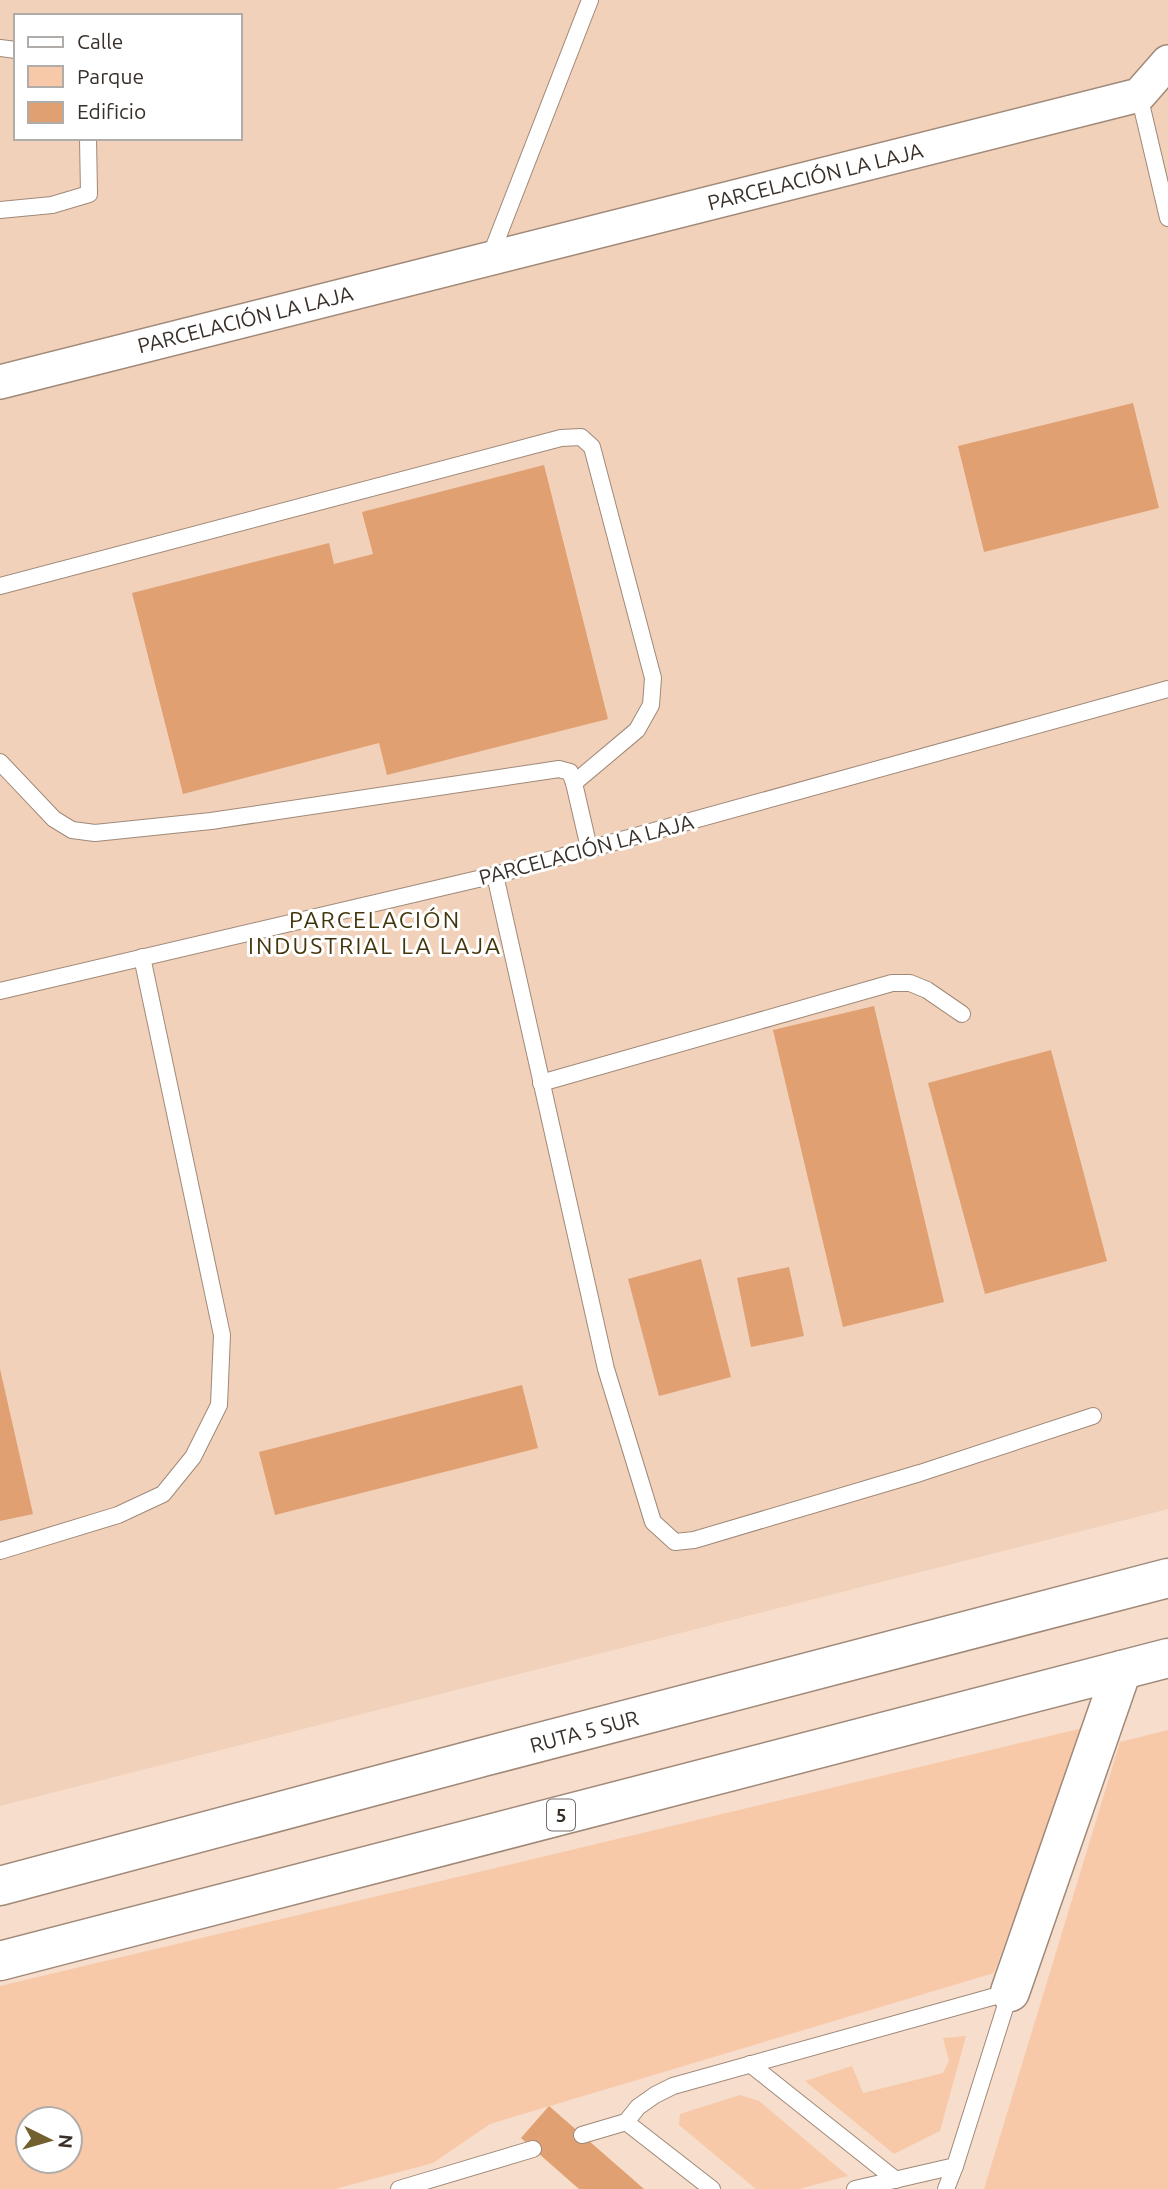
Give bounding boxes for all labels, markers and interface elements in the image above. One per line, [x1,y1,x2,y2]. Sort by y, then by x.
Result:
legend [14,14,242,140]
text: Calle [77,29,123,53]
text: Parque [77,64,144,88]
text: Edificio [77,99,146,123]
street label: PARCELACIÓN LA LAJA [705,138,926,214]
street label: PARCELACIÓN LA LAJA [135,281,356,357]
street label: PARCELACIÓN LA LAJA [476,809,696,889]
district label: PARCELACIÓN INDUSTRIAL LA LAJA [248,906,502,958]
street label: RUTA 5 SUR [527,1705,641,1757]
road number: 5 [547,1800,575,1830]
north arrow [14,2105,84,2175]
text: N [54,2133,78,2150]

